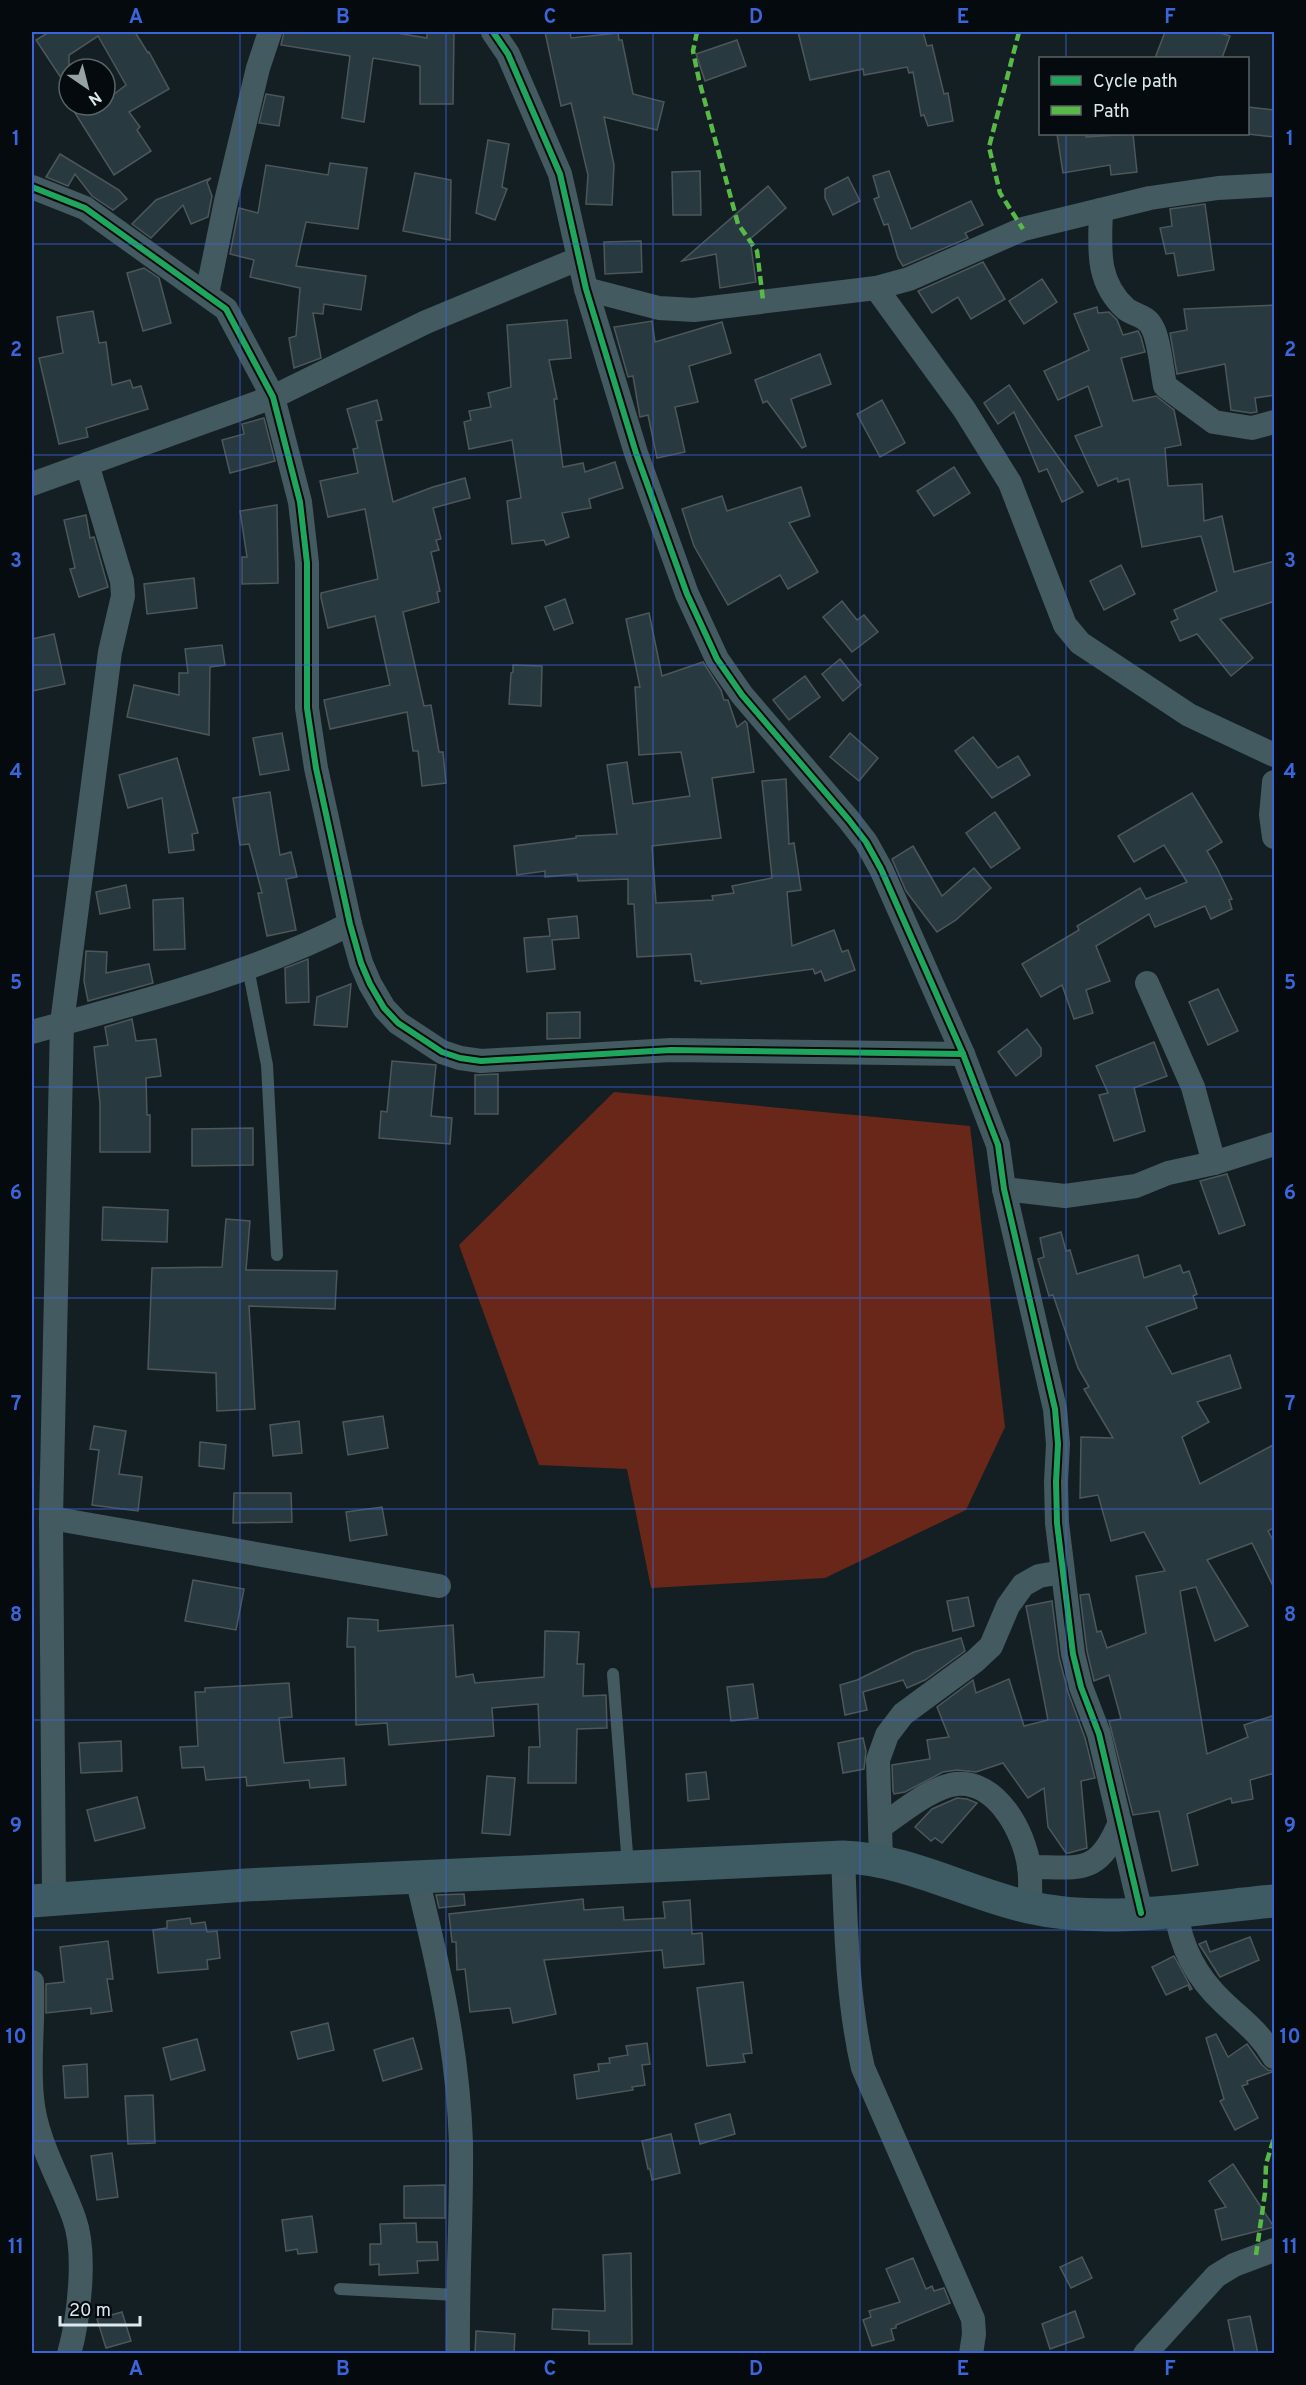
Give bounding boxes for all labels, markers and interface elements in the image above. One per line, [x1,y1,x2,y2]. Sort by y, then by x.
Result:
text: A [129,5,143,31]
text: B [336,5,350,31]
text: C [544,5,556,31]
text: D [749,5,763,31]
text: E [957,5,969,31]
text: F [1164,5,1176,31]
north arrow [57,57,117,117]
legend [1039,57,1249,135]
text: Cycle path [1093,71,1178,94]
text: N [84,86,105,109]
text: Path [1093,101,1130,124]
text: 1 [12,127,20,153]
text: 1 [1286,127,1294,153]
text: 2 [10,338,22,364]
text: 2 [1284,338,1296,364]
text: 3 [10,549,22,575]
text: 3 [1284,549,1296,575]
text: 4 [10,760,22,786]
text: 4 [1284,760,1296,786]
text: 5 [10,971,22,997]
text: 5 [1284,971,1296,997]
text: 6 [10,1181,22,1207]
text: 6 [1284,1181,1296,1207]
text: 7 [11,1392,21,1418]
text: 7 [1285,1392,1295,1418]
text: 8 [10,1603,22,1629]
text: 8 [1284,1603,1296,1629]
text: 9 [10,1814,22,1840]
text: 9 [1284,1814,1296,1840]
text: 10 [5,2025,27,2051]
text: 10 [1279,2025,1301,2051]
text: 11 [8,2235,24,2261]
text: 11 [1282,2235,1298,2261]
scale bar [60,2289,140,2327]
text: 20 m [69,2300,111,2323]
text: A [129,2357,143,2383]
text: B [336,2357,350,2383]
text: C [544,2357,556,2383]
text: D [749,2357,763,2383]
text: E [957,2357,969,2383]
text: F [1164,2357,1176,2383]

